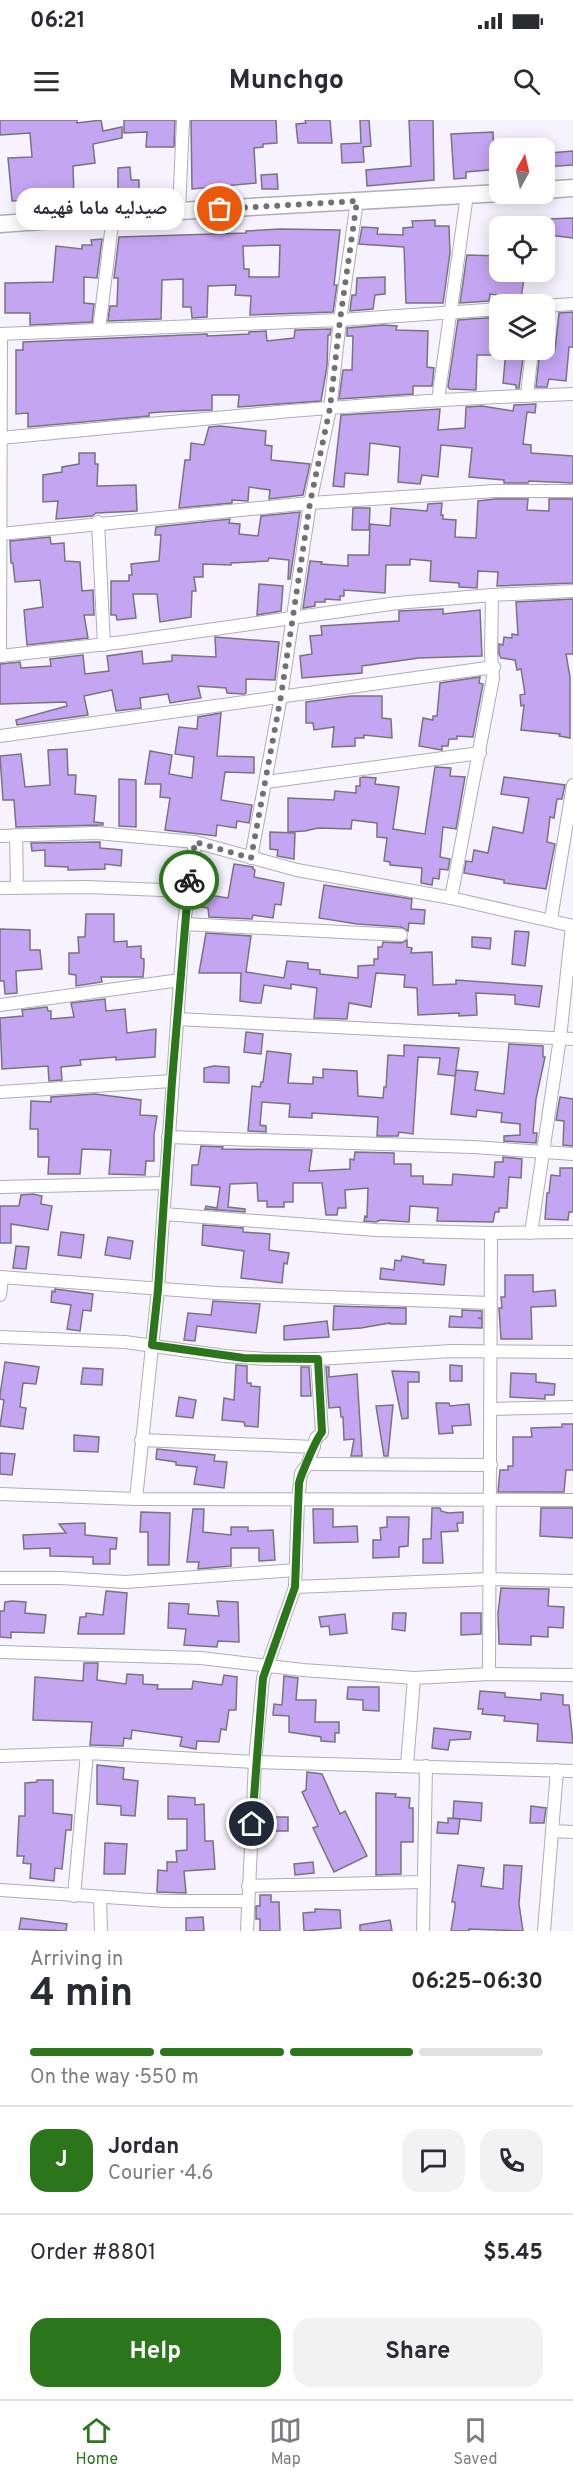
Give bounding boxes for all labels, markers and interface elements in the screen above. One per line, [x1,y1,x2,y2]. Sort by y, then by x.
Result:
text: 06:21 [30,8,86,35]
text: Munchgo [229,64,344,98]
icon: menu [30,65,63,98]
icon: search [510,65,543,98]
north arrow [489,138,555,204]
map controls [489,138,555,360]
pin [194,183,245,234]
callout: صيدليه ماما فهيمه [16,188,184,230]
icon: bag [203,192,236,225]
text: صيدليه ماما فهيمه [32,196,168,222]
button: locate [489,216,555,282]
button: layers [489,294,555,360]
courier [159,850,219,910]
icon: bike [173,864,206,897]
pin [226,1798,277,1849]
icon: home [235,1807,268,1840]
text: Arriving in [30,1947,123,1973]
text: 06:25–06:30 [411,1969,543,1996]
text: 4 min [30,1971,133,2020]
text: On the way · 550 m [30,2065,199,2091]
button: chat [402,2129,465,2192]
button: phone [480,2129,543,2192]
text: Jordan [108,2134,179,2161]
text: J [55,2147,68,2174]
text: Courier · 4.6 [108,2161,213,2187]
text: Order #8801 [30,2240,156,2267]
text: $5.45 [483,2240,543,2267]
button: Help [30,2318,281,2387]
button: Share [293,2318,543,2387]
tab: Home [76,2414,118,2470]
tab: Map [269,2414,302,2470]
tab: Saved [453,2414,497,2470]

